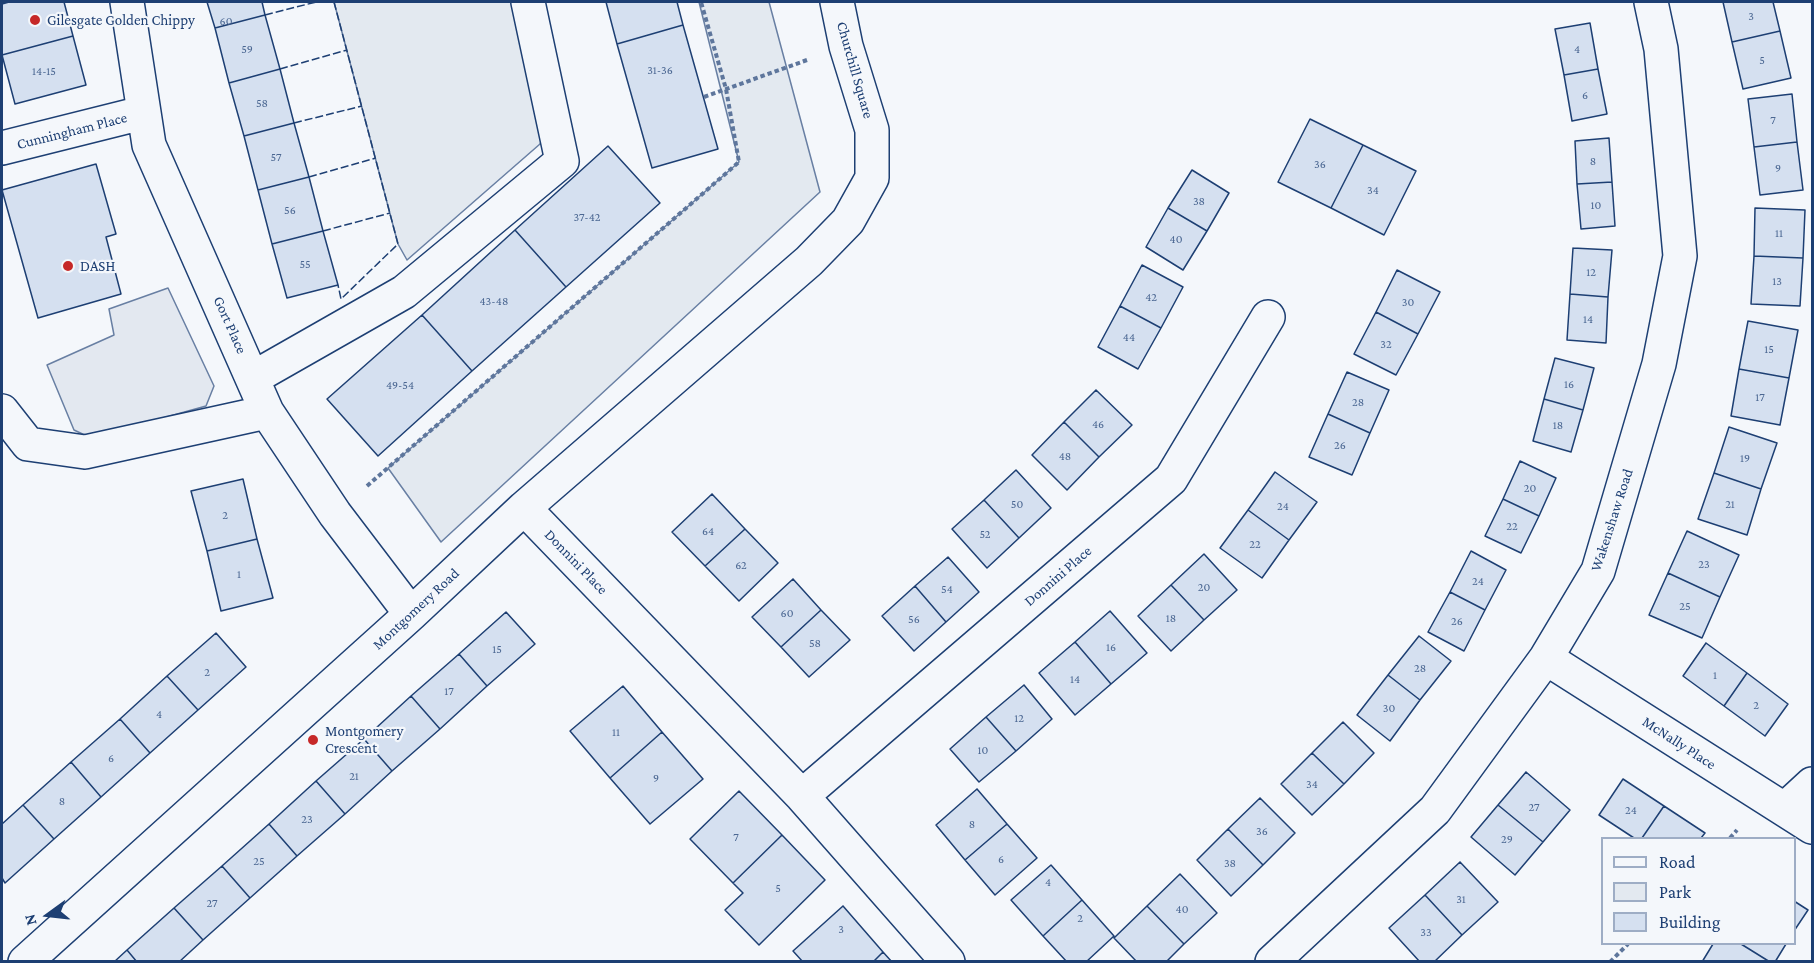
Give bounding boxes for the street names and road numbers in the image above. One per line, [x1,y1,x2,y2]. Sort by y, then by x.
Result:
street label: Churchill Square [833,20,877,120]
street label: Cunningham Place [15,109,129,153]
street label: Gort Place [209,293,251,357]
street label: Wakenshaw Road [1587,466,1637,574]
street label: Donnini Place [541,526,611,598]
street label: Donnini Place [1021,542,1095,610]
street label: Montgomery Road [369,564,463,654]
street label: McNally Place [1639,713,1719,773]

